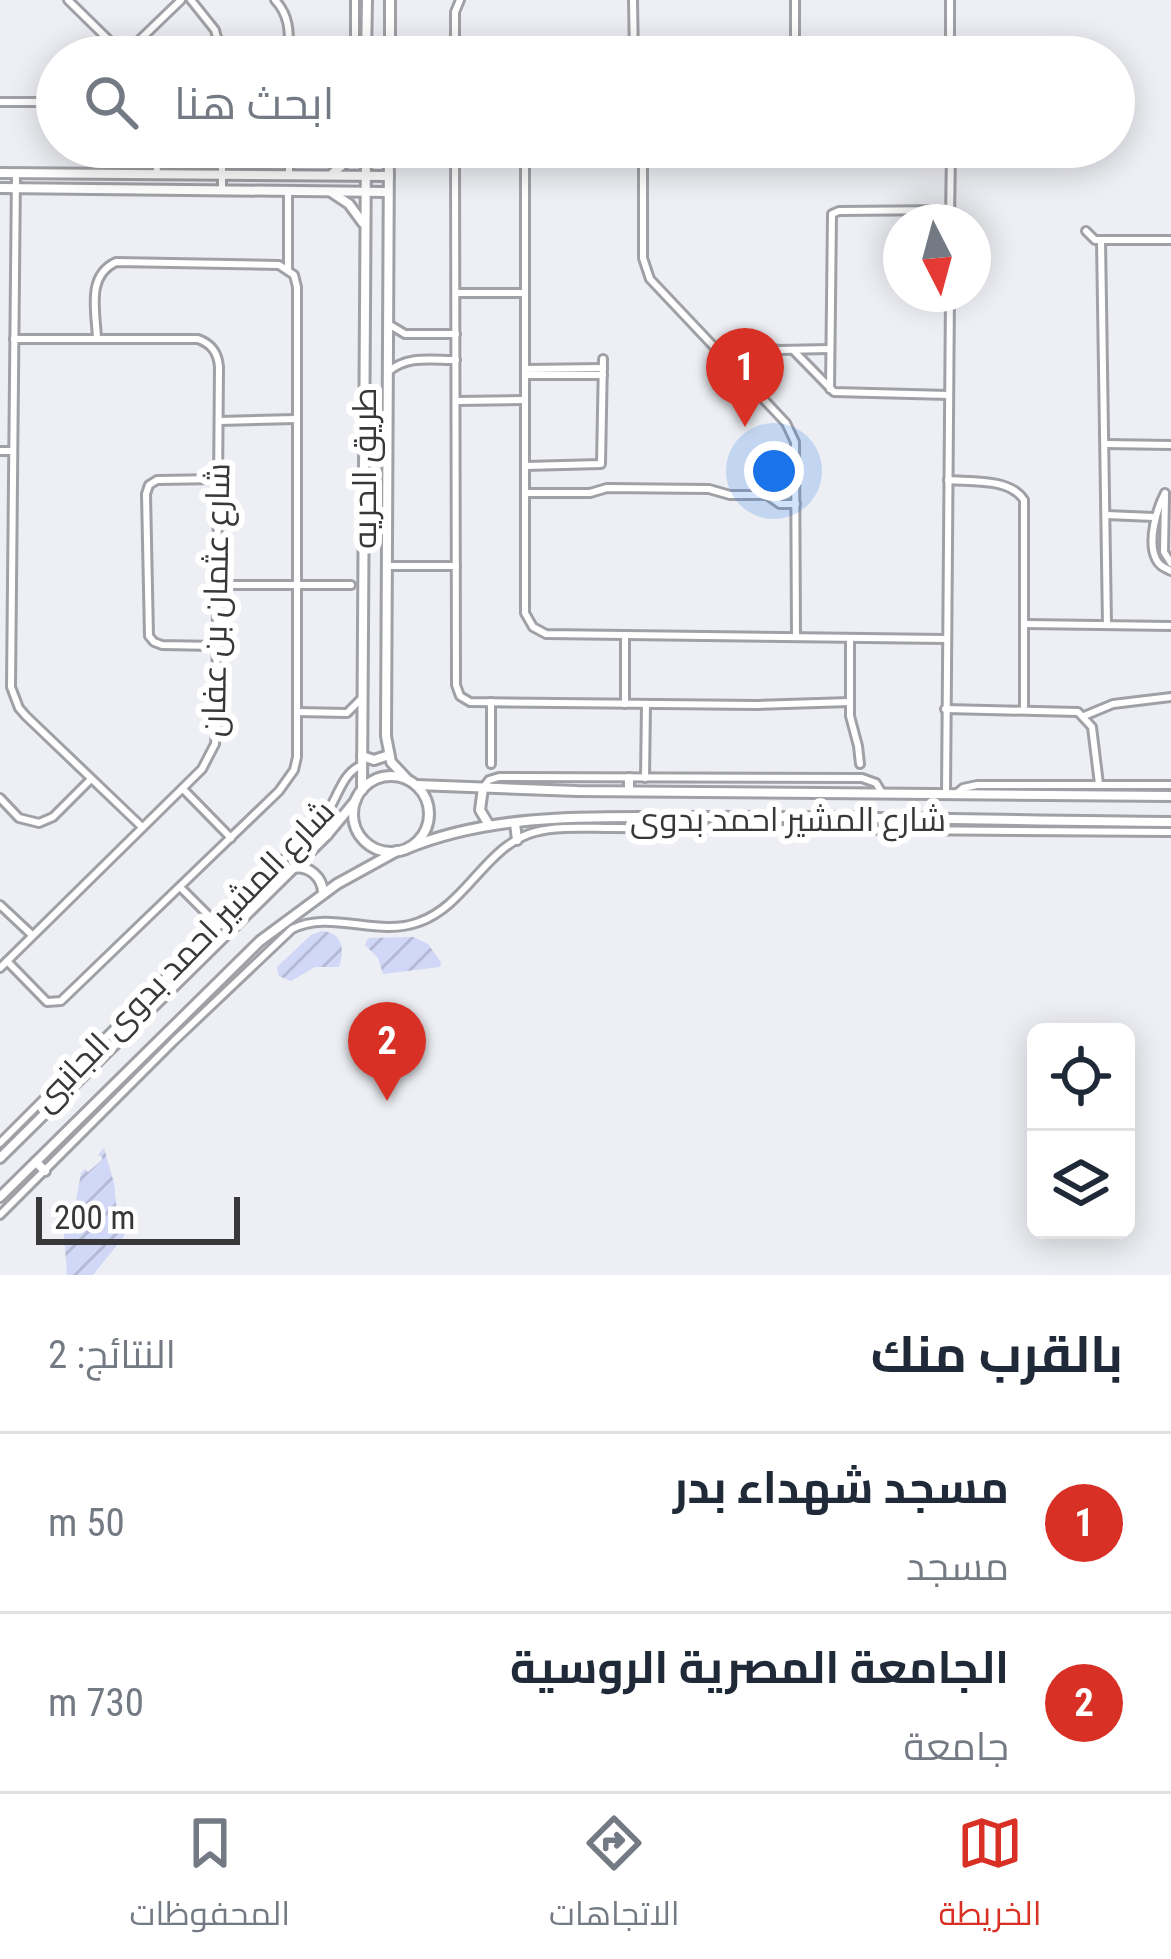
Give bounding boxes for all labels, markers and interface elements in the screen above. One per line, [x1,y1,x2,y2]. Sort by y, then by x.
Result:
search box [36,36,1135,168]
icon: search [78,69,144,135]
text: ابحث هنا [174,77,335,130]
north arrow [883,204,991,312]
pin: 1 [706,328,784,427]
street label: طريق الحريه [345,387,385,549]
your location [744,441,804,501]
street label: شارع عثمان بن عفان [194,463,240,737]
street label: شارع المشير احمد بدوى الجانبى [25,792,344,1121]
street label: شارع المشير احمد بدوى [630,800,946,842]
pin: 2 [348,1002,426,1101]
map controls [1027,1023,1135,1239]
button: locate [1027,1023,1135,1131]
button: layers [1027,1131,1135,1239]
scale bar [36,1191,240,1244]
text: 200 m [54,1198,135,1237]
text: بالقرب منك [871,1325,1123,1384]
text: النتائج: 2 [48,1332,176,1378]
text: مسجد شهداء بدر [673,1461,1009,1514]
text: 50 m [48,1500,125,1546]
text: 1 [1074,1500,1094,1546]
text: مسجد [906,1544,1009,1590]
text: الجامعة المصرية الروسية [510,1641,1009,1694]
text: 730 m [48,1680,144,1726]
text: 2 [1074,1680,1094,1726]
text: جامعة [903,1724,1009,1770]
tab: المحفوظات [129,1810,290,1944]
tab: الاتجاهات [549,1810,680,1944]
tab: الخريطة [939,1810,1042,1944]

